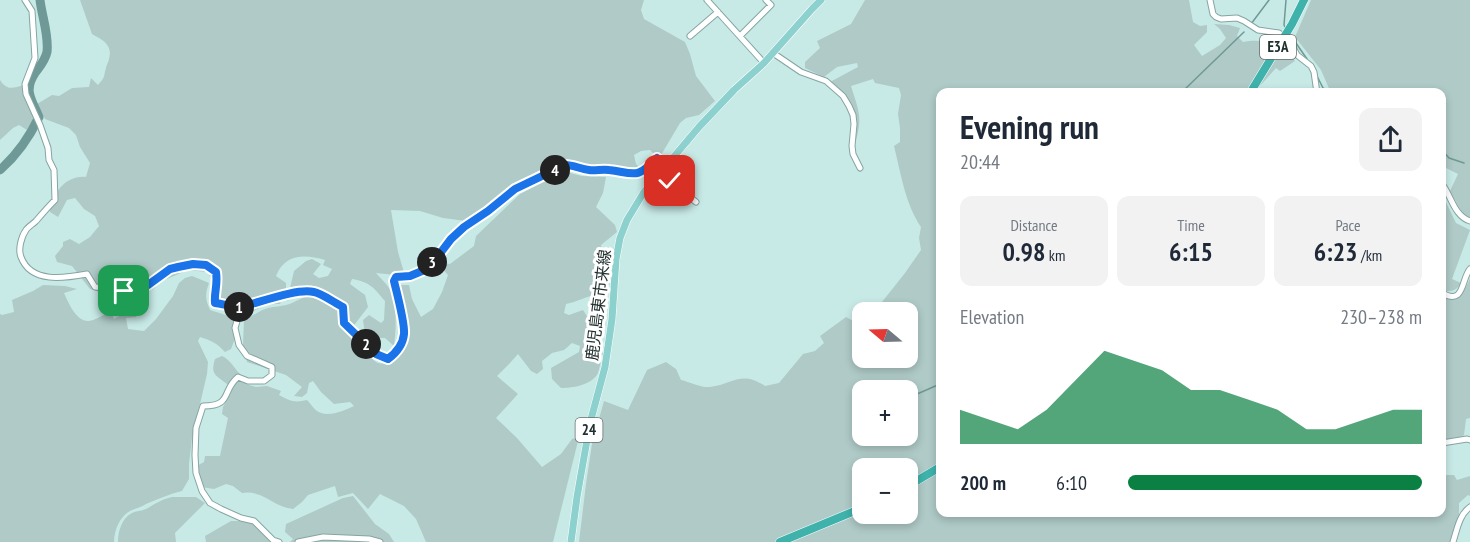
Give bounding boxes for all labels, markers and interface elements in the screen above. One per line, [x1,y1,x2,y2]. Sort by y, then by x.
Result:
road number: E3A [1260,35,1296,59]
text: Evening run [960,105,1099,148]
button: share [1359,108,1422,171]
text: 20:44 [960,149,1000,175]
pin: 4 [540,155,570,185]
pin [644,155,695,206]
text: 4 [551,160,559,180]
icon: check [653,164,686,197]
text: Distance [1010,215,1058,235]
text: Time [1177,215,1205,235]
text: Pace [1335,215,1361,235]
text: 0.98 [1003,235,1045,268]
text: 6:15 [1169,235,1213,268]
text: 6:23 [1314,235,1358,268]
text: km [1045,245,1065,265]
text: /km [1358,245,1382,265]
pin: 3 [417,247,447,277]
street label: 鹿児島東市来線 [581,248,615,362]
text: 3 [428,252,436,272]
pin [98,265,149,316]
icon: arrive [107,274,140,307]
pin: 1 [224,292,254,322]
text: 1 [235,297,243,317]
north arrow [852,302,918,368]
map controls [852,302,918,524]
text: Elevation [960,304,1024,330]
text: 230–238 m [1340,304,1422,330]
pin: 2 [351,329,381,359]
text: 2 [362,334,370,354]
button: + [852,380,918,446]
road number: 24 [576,418,602,442]
button: − [852,458,918,524]
text: 200 m [960,470,1006,496]
text: 6:10 [1056,470,1087,496]

